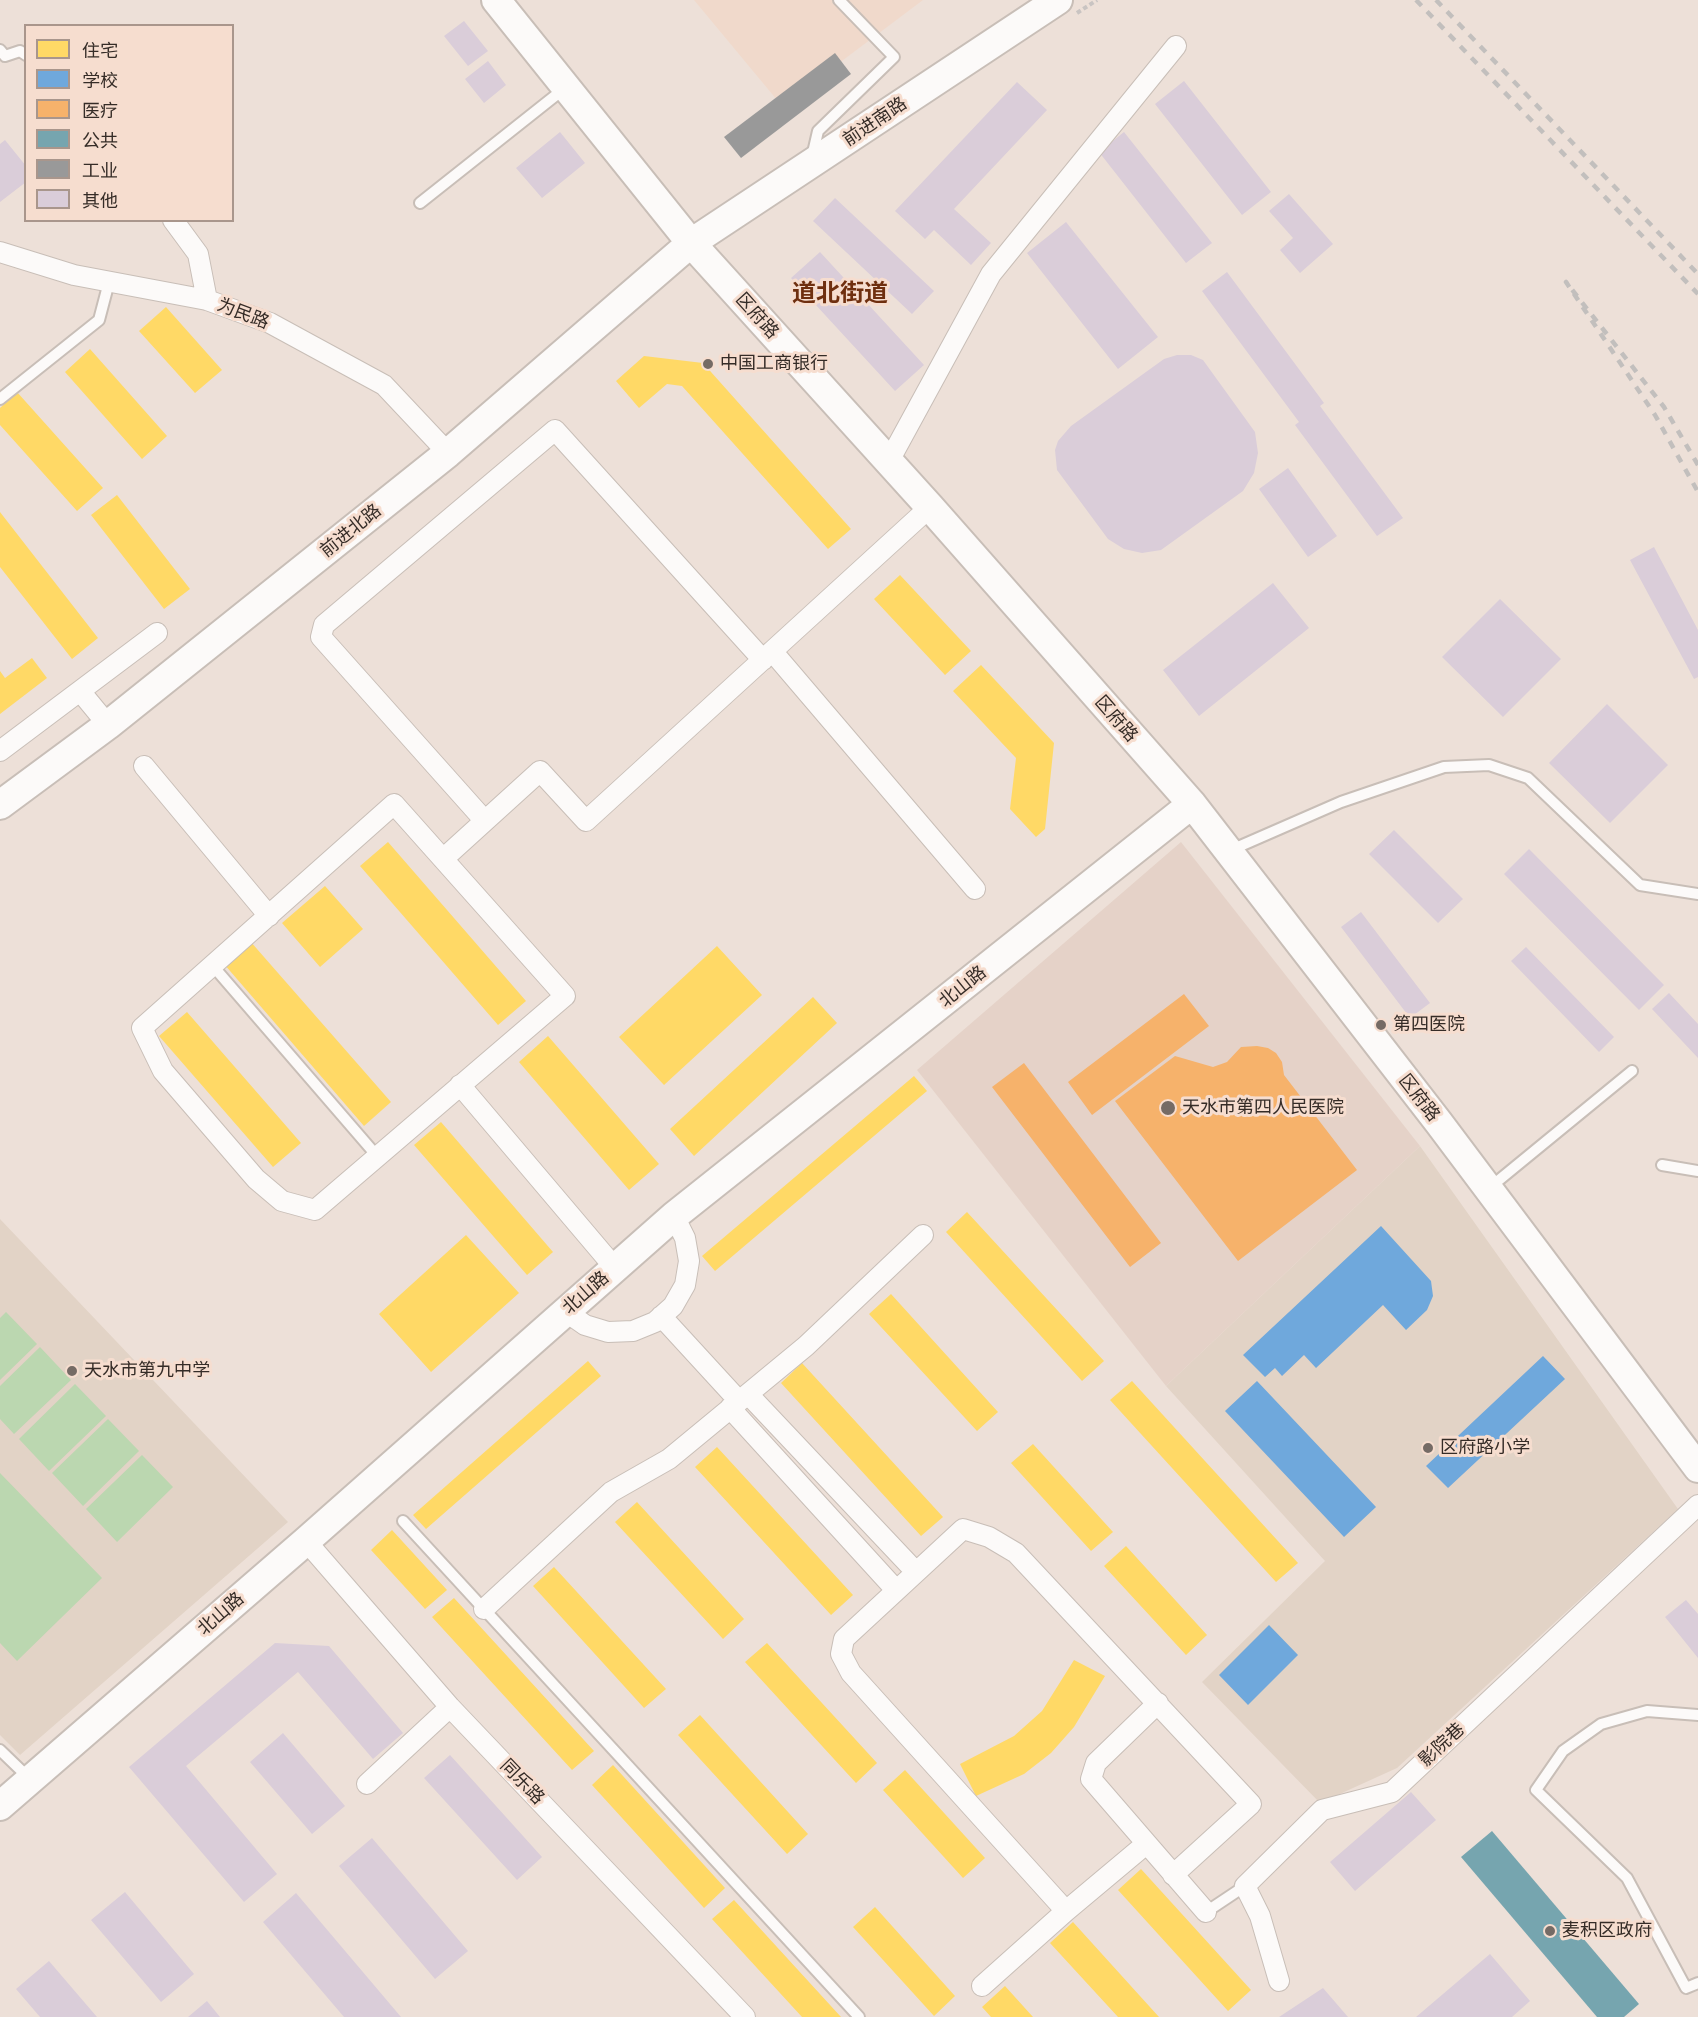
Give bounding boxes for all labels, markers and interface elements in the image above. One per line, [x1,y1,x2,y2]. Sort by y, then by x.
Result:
legend [24,24,234,222]
text: 住宅 [82,40,118,62]
text: 学校 [82,70,118,92]
street label: 前进南路 [839,93,911,151]
text: 医疗 [82,100,118,122]
text: 公共 [82,130,118,152]
text: 工业 [82,160,118,182]
text: 其他 [82,190,118,212]
district label: 道北街道 [792,280,888,308]
street label: 区府路 [731,289,783,343]
street label: 为民路 [214,294,272,334]
place label: 中国工商银行 [720,353,828,375]
marker: 中国工商银行 [701,357,715,371]
street label: 前进北路 [316,500,386,562]
street label: 区府路 [1090,692,1142,746]
street label: 北山路 [935,962,991,1012]
place label: 第四医院 [1393,1014,1465,1036]
marker: 第四医院 [1374,1018,1388,1032]
street label: 区府路 [1394,1070,1444,1126]
place label: 天水市第四人民医院 [1182,1097,1344,1119]
marker: 天水市第四人民医院 [1159,1099,1177,1117]
street label: 北山路 [559,1267,613,1319]
place label: 天水市第九中学 [84,1360,210,1382]
marker: 天水市第九中学 [65,1364,79,1378]
place label: 区府路小学 [1440,1437,1530,1459]
marker: 区府路小学 [1421,1441,1435,1455]
street label: 北山路 [194,1588,248,1640]
street label: 影院巷 [1415,1719,1469,1771]
street label: 同乐路 [495,1755,549,1809]
place label: 麦积区政府 [1562,1920,1652,1942]
marker: 麦积区政府 [1543,1924,1557,1938]

